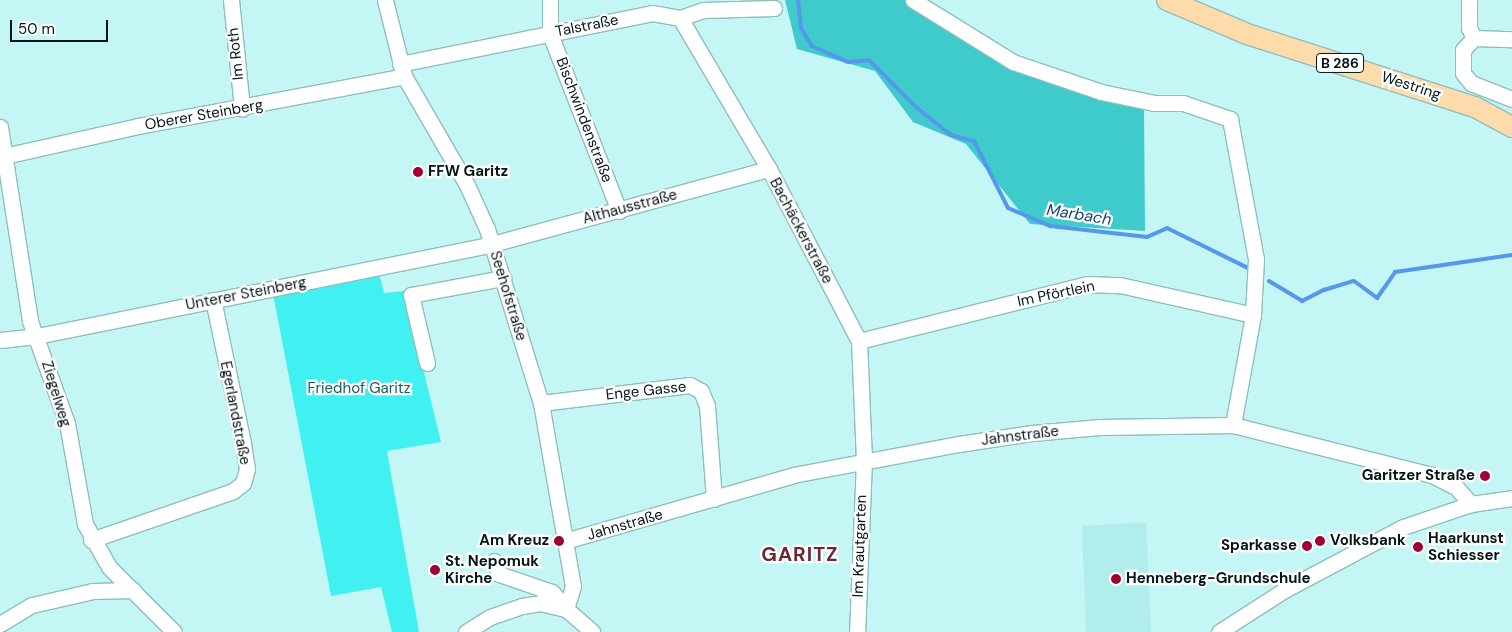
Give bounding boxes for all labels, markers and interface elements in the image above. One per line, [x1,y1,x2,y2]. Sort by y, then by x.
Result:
scale bar [12,10,110,42]
street label: Talstraße [554,11,620,41]
text: 50 m [18,19,55,39]
street label: Im Roth [224,27,248,81]
road number: B 286 [1315,52,1365,74]
street label: Bischwindenstraße [552,55,616,185]
street label: Westring [1379,68,1443,104]
street label: Oberer Steinberg [144,96,264,134]
place label: FFW Garitz [428,163,508,181]
marker: FFW Garitz [412,166,424,178]
street label: Bachäckerstraße [766,175,836,287]
street label: Althausstraße [581,186,679,228]
water label: Marbach [1045,200,1113,230]
street label: Seehofstraße [486,249,530,343]
street label: Unterer Steinberg [184,273,308,315]
street label: Im Pförtlein [1016,277,1096,311]
street label: Ziegelweg [37,359,75,429]
street label: Egerlandstraße [216,360,254,466]
street label: Enge Gasse [605,378,687,404]
park label: Friedhof Garitz [307,380,411,398]
street label: Jahnstraße [980,422,1060,450]
place label: Garitzer Straße [1362,467,1475,485]
marker: Garitzer Straße [1479,470,1491,482]
street label: Im Krautgarten [849,494,871,598]
street label: Jahnstraße [585,506,665,544]
place label: Haarkunst Schiesser [1428,529,1504,564]
place label: Am Kreuz [479,532,549,550]
place label: Volksbank [1330,532,1406,550]
marker: Am Kreuz [553,535,565,547]
marker: Volksbank [1314,535,1326,547]
place label: Sparkasse [1221,537,1297,555]
marker: Sparkasse [1301,540,1313,552]
marker: Haarkunst Schiesser [1412,541,1424,553]
district label: GARITZ [761,542,839,566]
place label: St. Nepomuk Kirche [445,552,539,587]
marker: St. Nepomuk Kirche [429,564,441,576]
place label: Henneberg-Grundschule [1126,570,1310,588]
marker: Henneberg-Grundschule [1110,573,1122,585]

